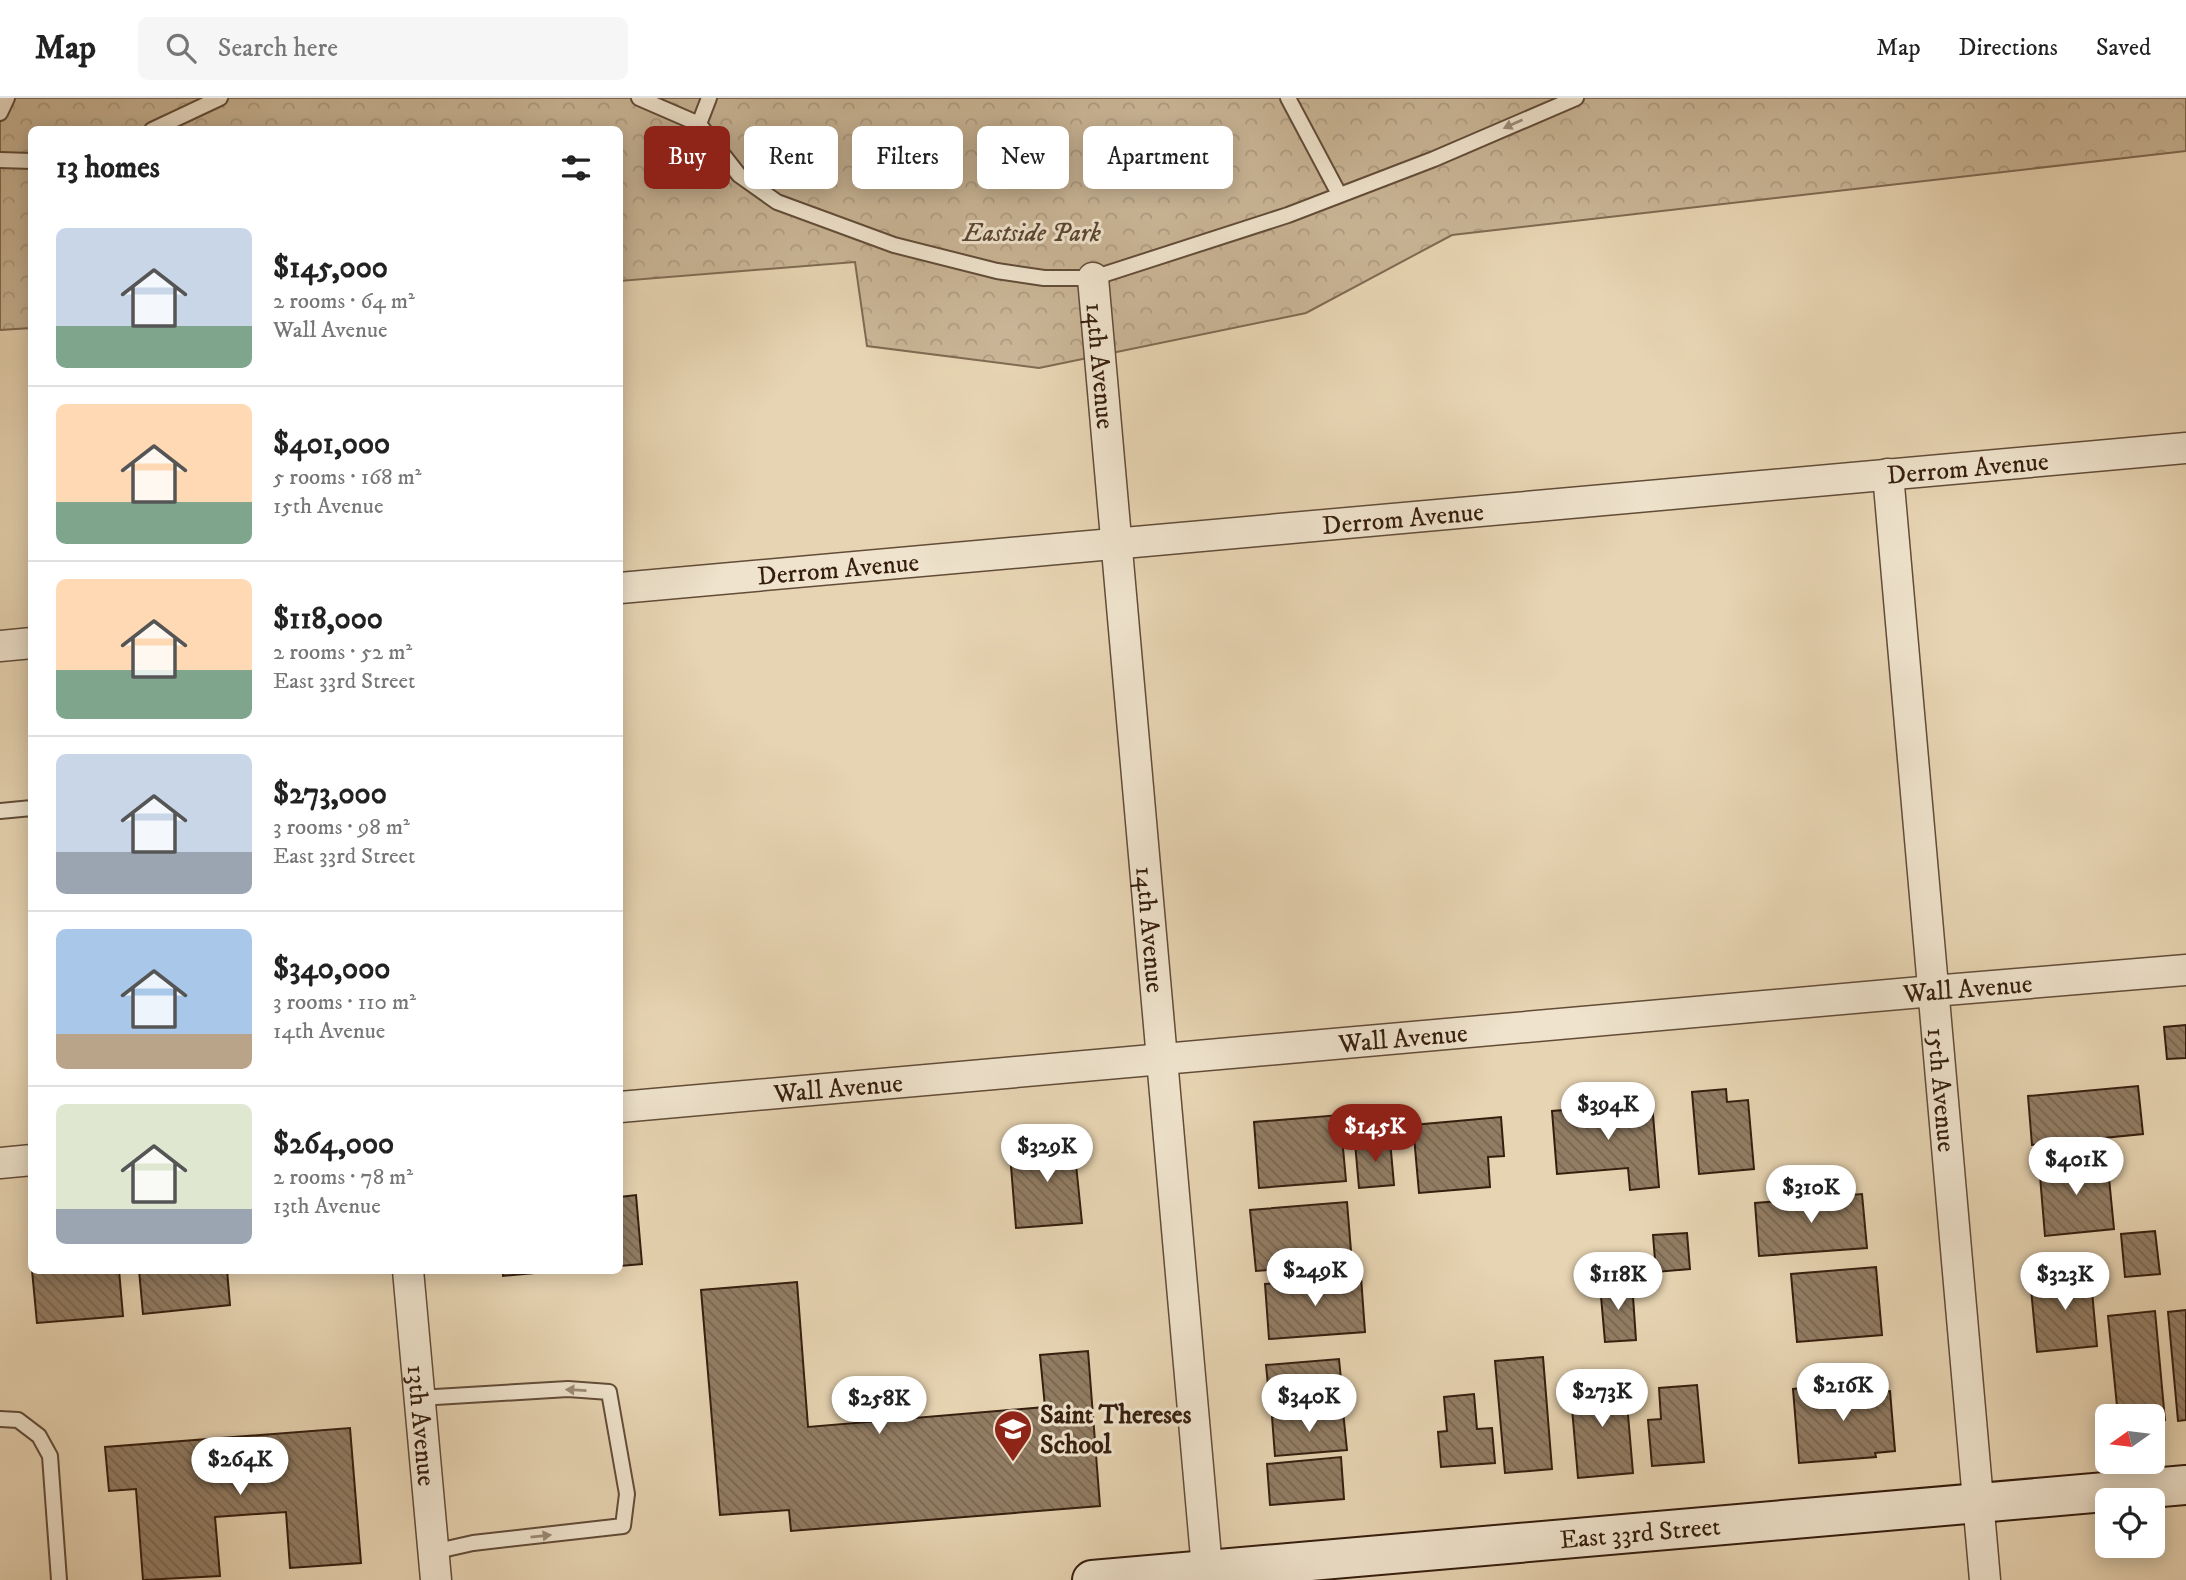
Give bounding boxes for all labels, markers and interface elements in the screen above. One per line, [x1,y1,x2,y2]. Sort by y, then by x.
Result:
search box [138,17,628,80]
text: Map [35,28,96,69]
icon: search [162,29,200,67]
text: Search here [218,32,338,65]
text: Map [1876,33,1921,63]
text: Directions [1959,33,2058,63]
text: Saved [2096,33,2151,63]
one-way arrow [1503,118,1523,130]
chip: Buy [644,126,730,189]
chip: Rent [744,126,838,189]
chip: Filters [852,126,963,189]
chip: New [977,126,1069,189]
chip: Apartment [1083,126,1233,189]
icon: filters [557,149,595,187]
text: 13 homes [56,150,160,187]
park label: Eastside Park [961,217,1101,250]
text: $145,000 [273,250,388,287]
icon: home [112,256,196,340]
text: 2 rooms · 64 m² [273,287,415,316]
street label: 14th Avenue [1077,301,1121,431]
text: Wall Avenue [273,316,388,345]
text: $401,000 [273,426,390,463]
icon: home [112,432,196,516]
street label: Derrom Avenue [1885,445,2050,493]
text: 5 rooms · 168 m² [273,463,421,492]
text: 15th Avenue [273,492,383,521]
street label: Derrom Avenue [1321,496,1485,543]
street label: Derrom Avenue [756,546,921,594]
text: $118,000 [273,601,383,638]
icon: home [112,607,196,691]
text: 2 rooms · 52 m² [273,638,412,667]
text: East 33rd Street [273,667,415,696]
text: $273,000 [273,776,387,813]
icon: home [112,782,196,866]
text: 3 rooms · 98 m² [273,813,410,842]
text: East 33rd Street [273,842,415,871]
street label: 14th Avenue [1127,865,1171,994]
text: $340,000 [273,951,390,988]
icon: home [112,957,196,1041]
street label: Wall Avenue [1901,968,2034,1012]
text: 3 rooms · 110 m² [273,988,416,1017]
text: 14th Avenue [273,1017,385,1046]
street label: Wall Avenue [1336,1017,1469,1062]
street label: 15th Avenue [1919,1026,1962,1153]
street label: Wall Avenue [771,1067,904,1111]
pin: $394K [1559,1082,1657,1142]
text: $394K [1577,1090,1639,1119]
pin: $145K [1326,1104,1424,1164]
text: $145K [1344,1112,1406,1141]
pin: $329K [998,1124,1096,1184]
text: $264,000 [273,1126,394,1163]
icon: home [112,1132,196,1216]
text: $329K [1017,1132,1077,1161]
pin: $401K [2027,1138,2125,1197]
text: $401K [2045,1145,2107,1174]
text: 2 rooms · 78 m² [273,1163,413,1192]
pin: $310K [1762,1166,1860,1225]
text: $310K [1782,1173,1840,1202]
text: 13th Avenue [273,1192,381,1221]
pin: $249K [1266,1248,1364,1308]
pin: $118K [1569,1252,1667,1312]
pin: $323K [2016,1252,2114,1312]
text: $249K [1283,1256,1347,1285]
text: $118K [1589,1260,1647,1289]
text: $323K [2036,1260,2094,1289]
street label: 13th Avenue [399,1363,442,1488]
pin: $216K [1794,1364,1892,1423]
pin: $273K [1553,1370,1651,1429]
text: $216K [1813,1371,1873,1400]
pin: $340K [1260,1374,1358,1434]
pin: $258K [830,1376,928,1436]
text: $273K [1572,1377,1632,1406]
text: $340K [1278,1382,1340,1411]
text: $258K [848,1384,910,1413]
one-way arrow [565,1385,587,1396]
place label: Saint Thereses School [1040,1399,1192,1462]
north arrow [2095,1404,2165,1474]
map controls [2095,1404,2165,1558]
school or university icon: Saint Thereses School [992,1408,1034,1463]
pin: $264K [191,1438,289,1497]
text: $264K [207,1445,273,1474]
button: locate [2095,1488,2165,1558]
street label: East 33rd Street [1558,1511,1722,1557]
one-way arrow [530,1530,552,1541]

